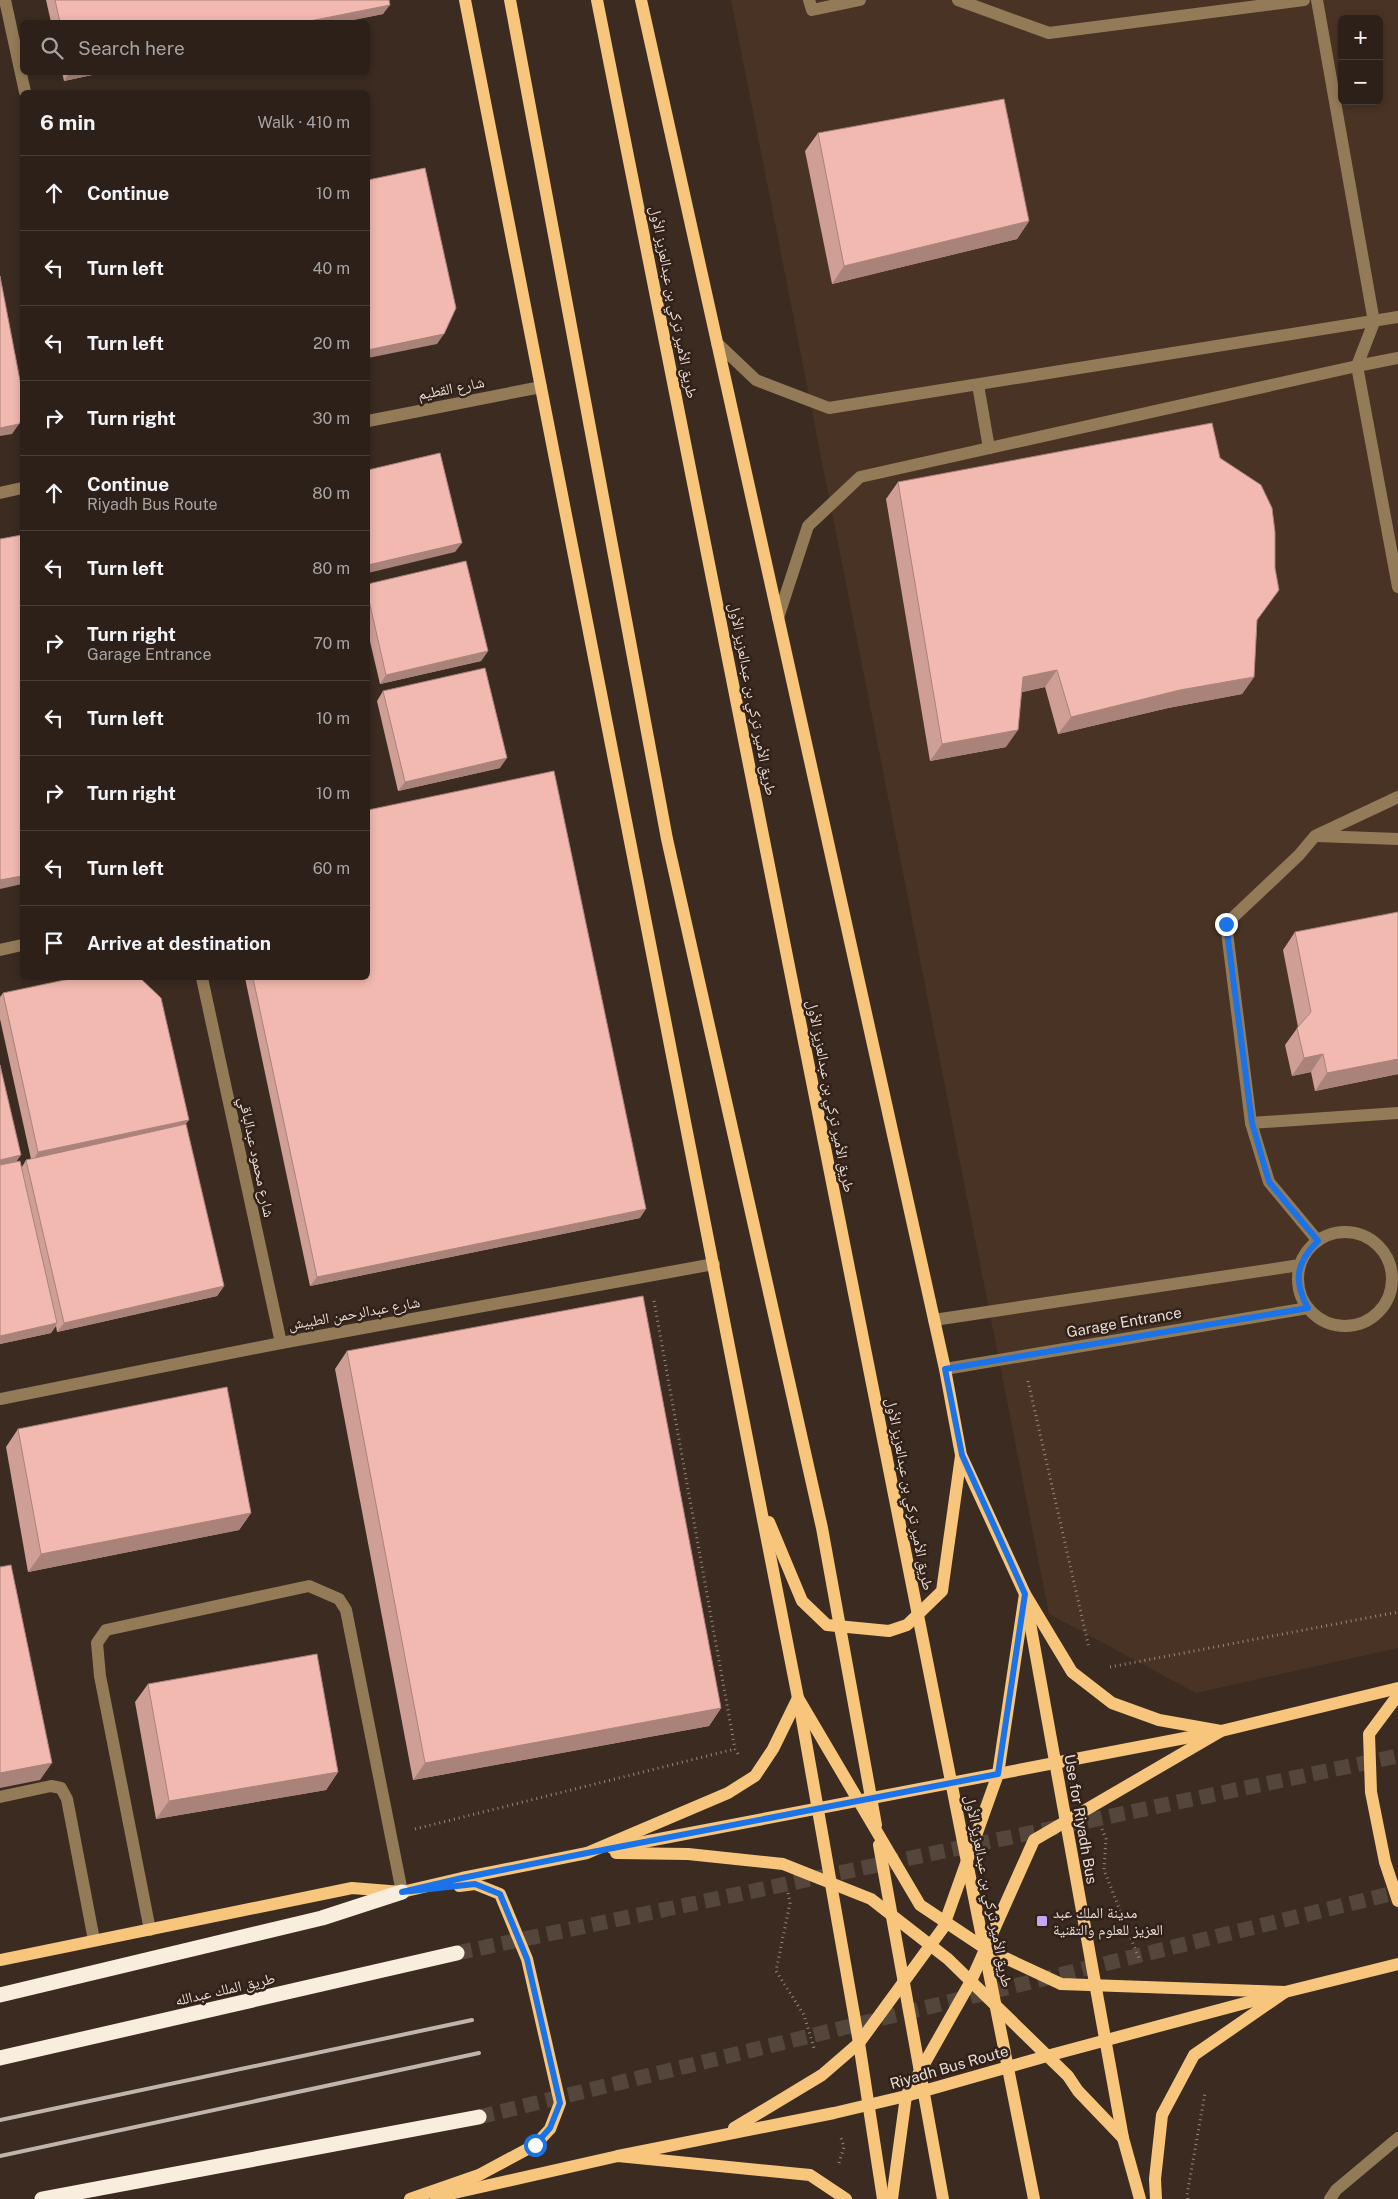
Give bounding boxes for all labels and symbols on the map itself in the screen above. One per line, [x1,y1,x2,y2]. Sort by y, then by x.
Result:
street label: طريق الأمير تركي بن عبدالعزيز الأول [643,204,701,401]
street label: شارع القطيم [416,373,486,405]
street label: طريق الأمير تركي بن عبدالعزيز الأول [722,601,780,798]
route end [1215,913,1238,936]
street label: طريق الأمير تركي بن عبدالعزيز الأول [800,998,858,1195]
street label: شارع محمود عبدالباقي [232,1095,278,1220]
street label: شارع عبدالرحمن الطبيش [287,1293,422,1335]
street label: Garage Entrance [1065,1303,1183,1341]
street label: طريق الأمير تركي بن عبدالعزيز الأول [879,1396,937,1593]
street label: Use for Riyadh Bus [1061,1753,1101,1885]
street label: طريق الأمير تركي بن عبدالعزيز الأول [958,1793,1016,1990]
place label: مدينة الملك عبد العزيز للعلوم والتقنية [1053,1904,1163,1940]
marker: مدينة الملك عبد العزيز للعلوم والتقنية [1035,1914,1049,1928]
street label: طريق الملك عبدالله [173,1969,277,2011]
street label: Riyadh Bus Route [888,2042,1010,2092]
route start [524,2134,547,2157]

